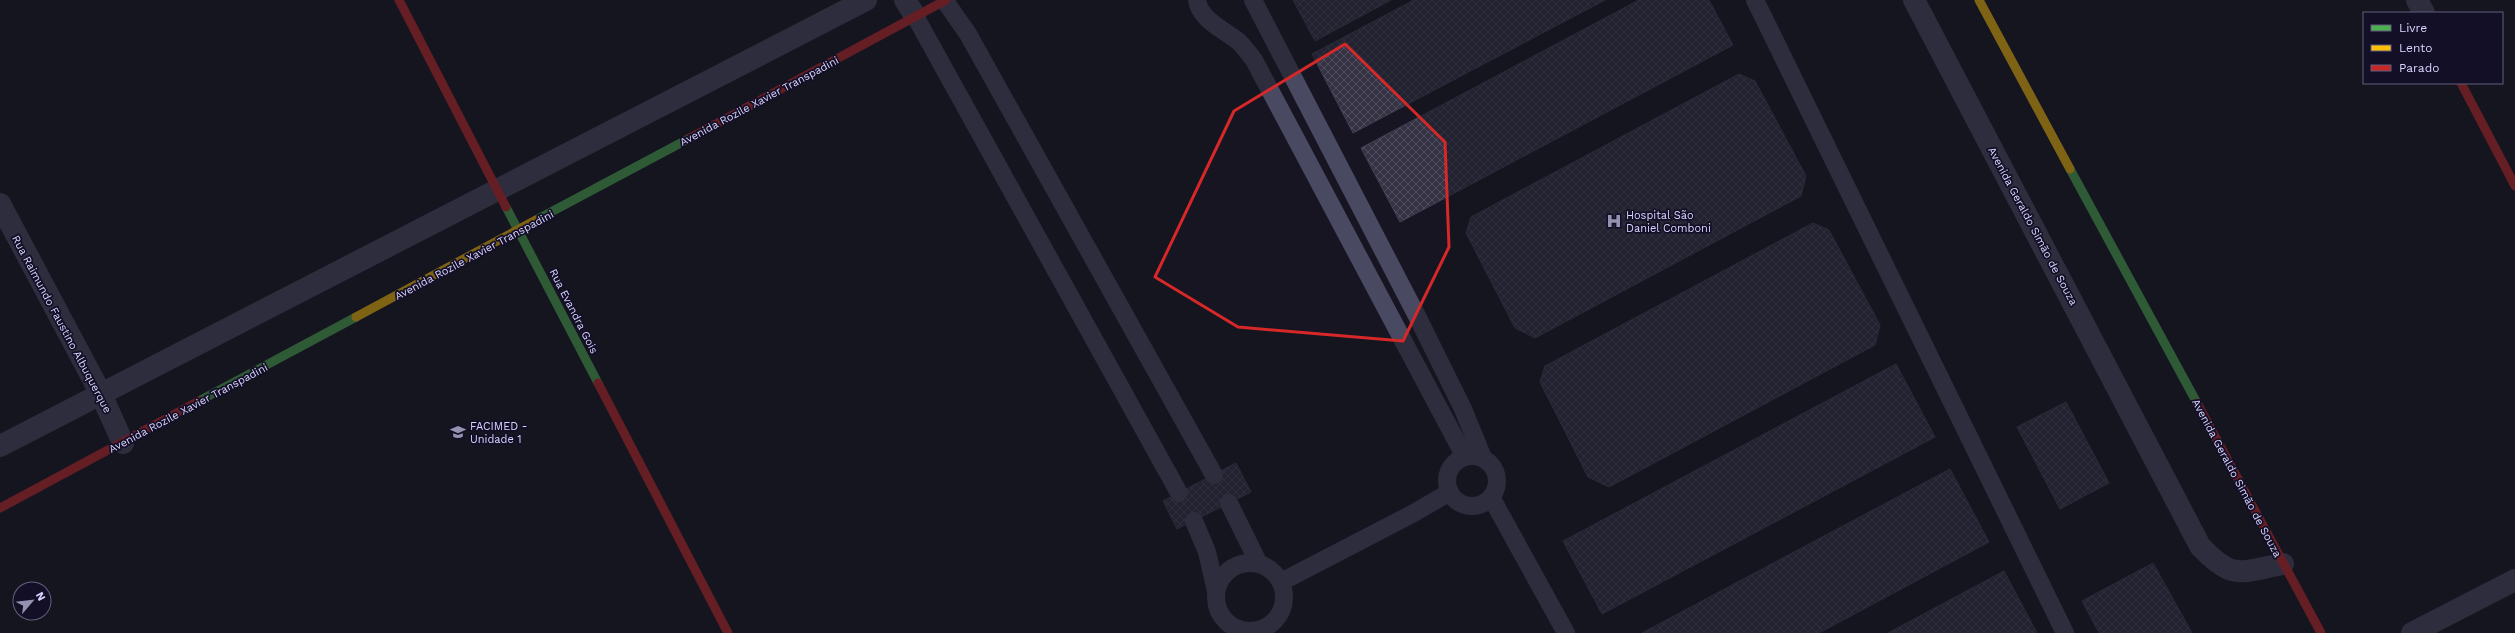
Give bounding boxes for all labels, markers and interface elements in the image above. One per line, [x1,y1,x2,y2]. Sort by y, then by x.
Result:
legend [2363,12,2503,84]
text: Livre [2399,21,2427,35]
text: Lento [2399,41,2433,55]
street label: Avenida Rozile Xavier Transpadini [678,54,841,149]
text: Parado [2399,61,2439,75]
street label: Avenida Geraldo Simão de Souza [1985,145,2080,308]
street label: Avenida Rozile Xavier Transpadini [393,208,556,303]
place label: Hospital São Daniel Comboni [1626,209,1711,235]
hospital icon: Hospital São Daniel Comboni [1605,212,1623,230]
street label: Rua Raimundo Faustino Albuquerque [9,233,114,415]
street label: Rua Evandra Gois [547,267,601,356]
street label: Avenida Rozile Xavier Transpadini [107,361,270,456]
street label: Avenida Geraldo Simão de Souza [2189,397,2284,560]
place label: FACIMED - Unidade 1 [470,420,527,446]
school or university icon: FACIMED - Unidade 1 [449,423,467,441]
north arrow [12,581,52,621]
text: N [33,590,48,603]

